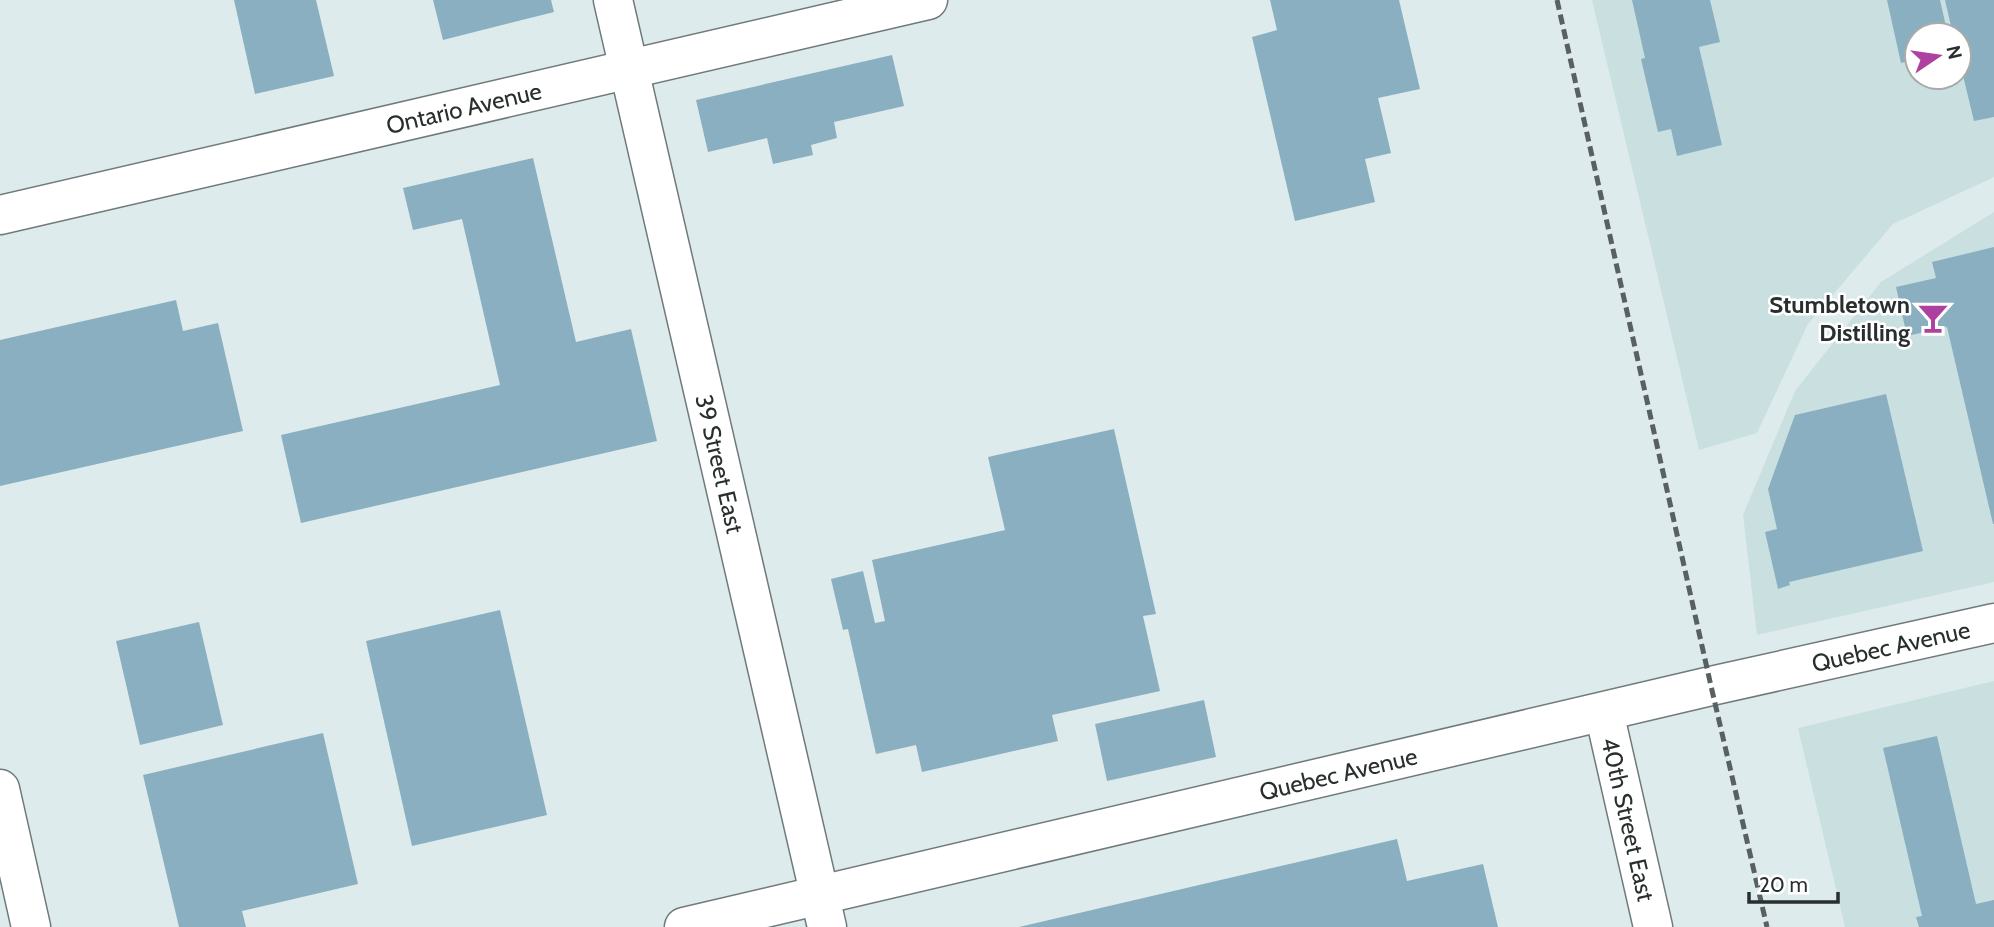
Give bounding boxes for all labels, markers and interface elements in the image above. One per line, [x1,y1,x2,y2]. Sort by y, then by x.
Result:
north arrow [1903,21,1973,91]
text: N [1941,43,1967,61]
street label: Ontario Avenue [383,76,544,140]
place label: Stumbletown Distilling [1769,290,1910,347]
bar icon: Stumbletown Distilling [1916,301,1950,335]
street label: 39 Street East [690,391,750,536]
street label: Quebec Avenue [1809,614,1973,678]
street label: 40th Street East [1596,735,1661,904]
street label: Quebec Avenue [1256,741,1420,806]
scale bar [1749,860,1838,904]
text: 20 m [1759,872,1808,897]

